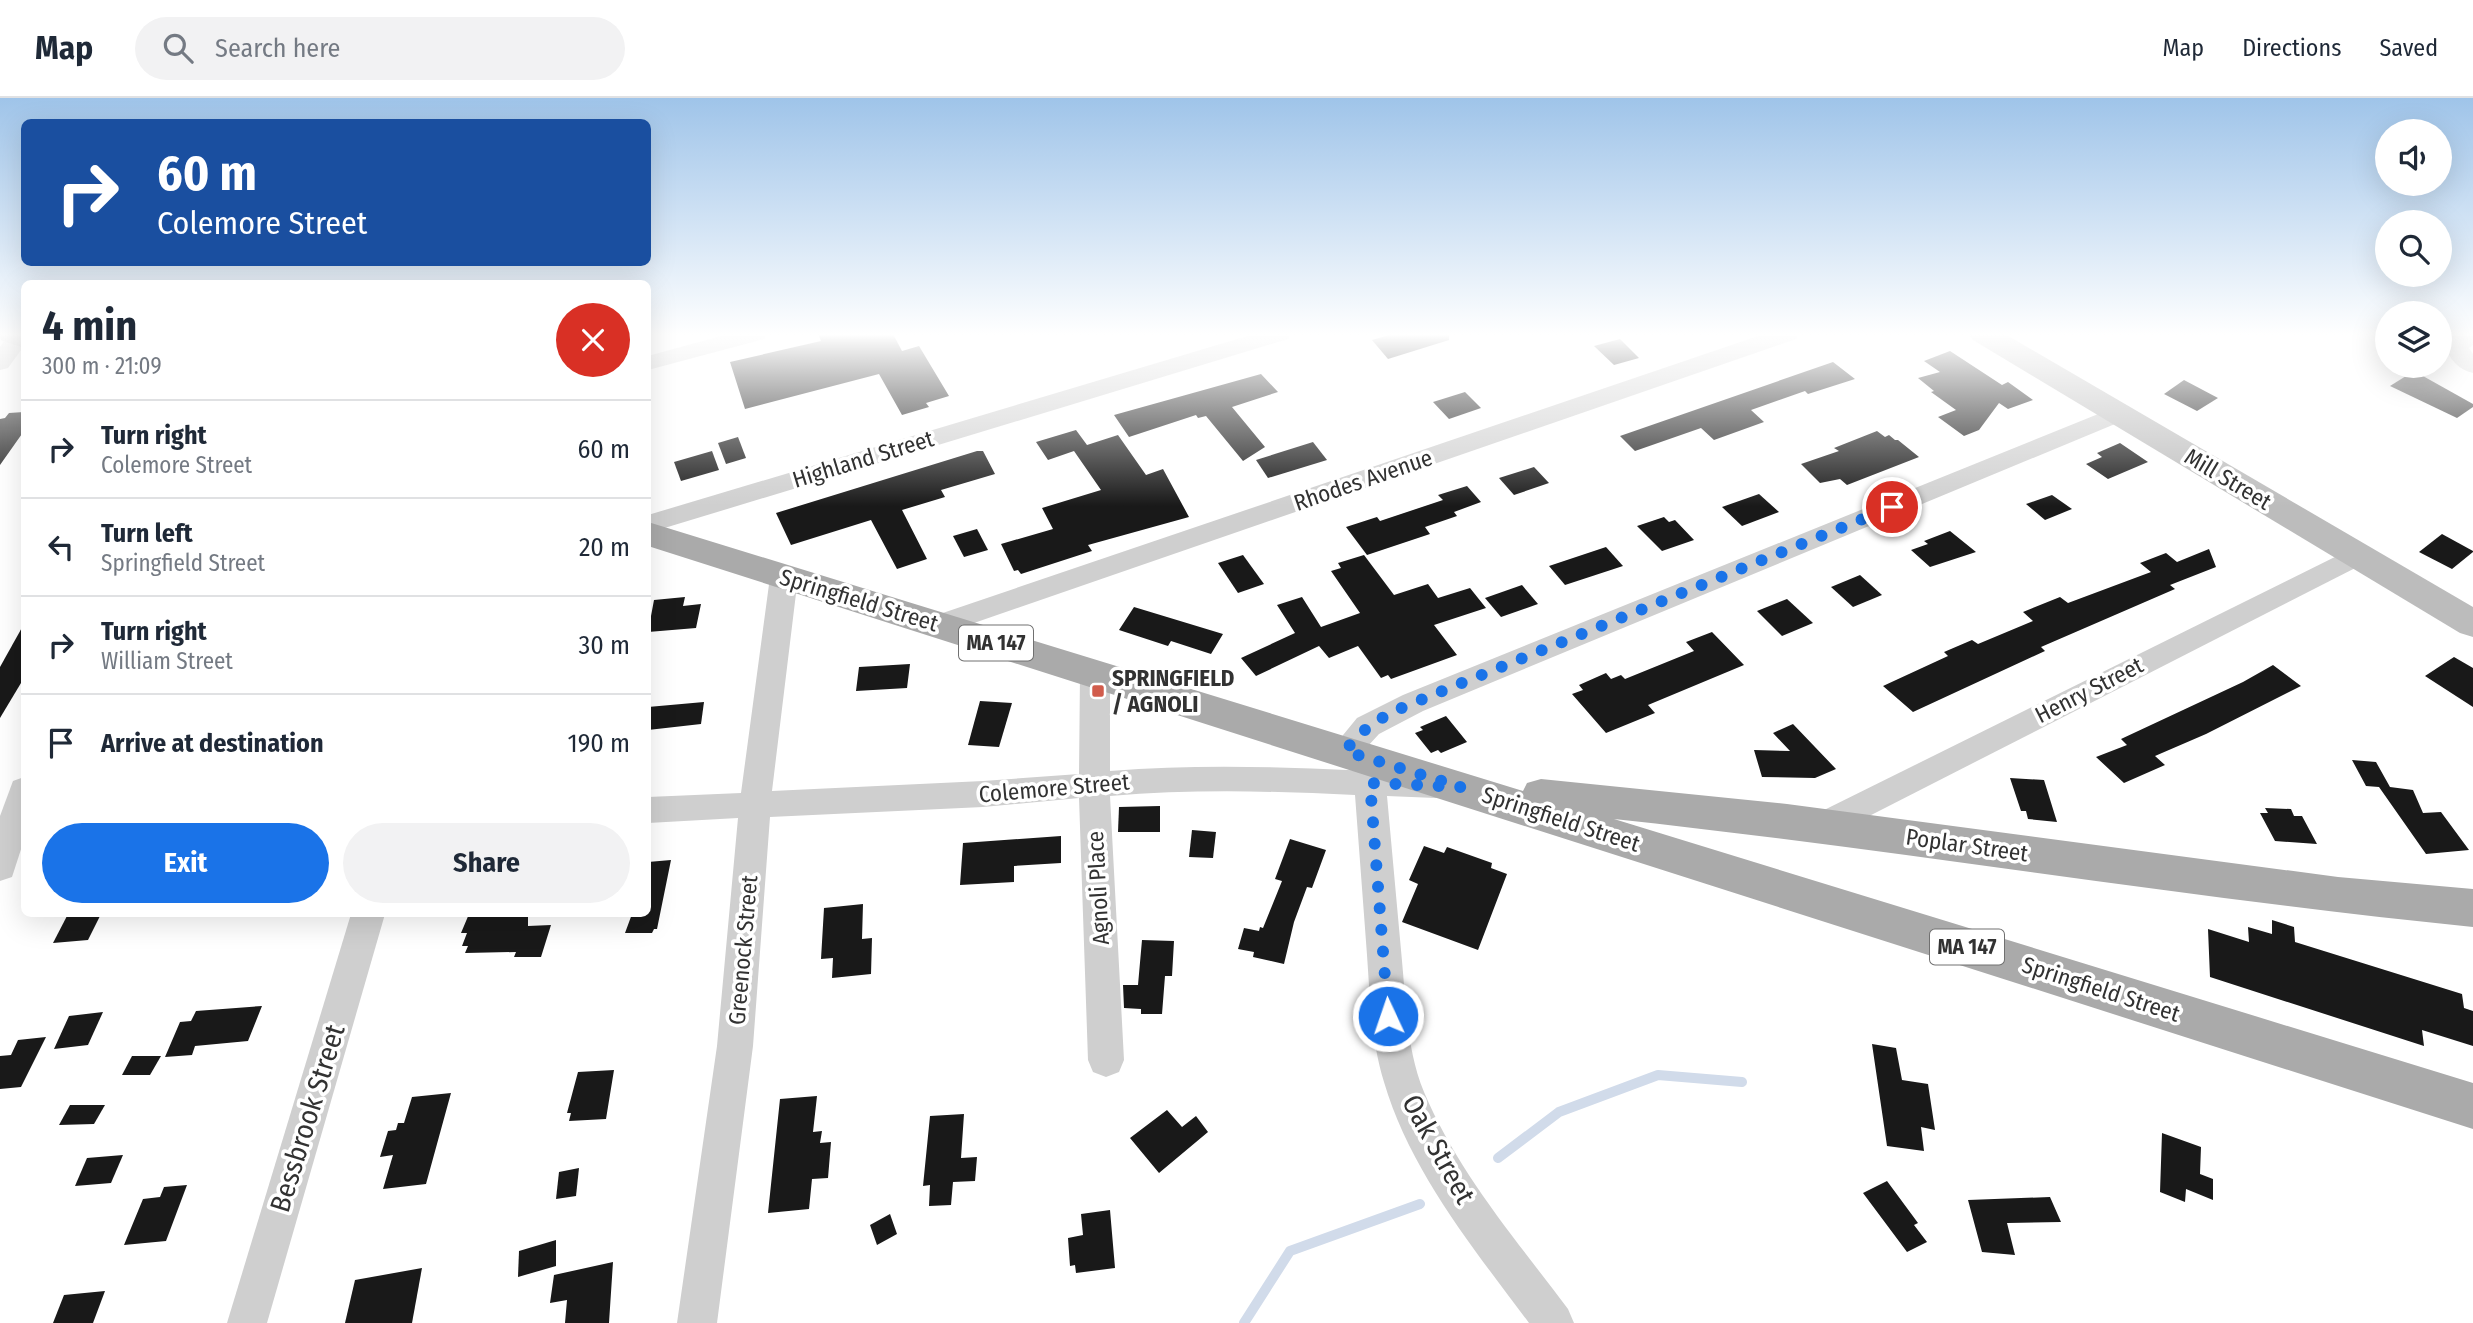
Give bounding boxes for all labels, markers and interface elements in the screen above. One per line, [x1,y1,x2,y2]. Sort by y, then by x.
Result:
search box [135,17,625,80]
text: Map [35,28,93,68]
icon: search [159,29,197,67]
text: Search here [215,33,340,64]
text: Map [2163,34,2204,62]
text: Directions [2242,34,2341,62]
text: Saved [2379,34,2438,62]
map controls [2375,119,2452,378]
button: sound [2375,119,2452,196]
text: 60 m [157,144,257,203]
icon: right [42,147,133,238]
text: Colemore Street [157,204,367,242]
button: search [2375,210,2452,287]
text: 4 min [42,301,137,351]
button: layers [2375,301,2452,378]
button: close [556,303,630,377]
text: 300 m · 21:09 [42,352,162,380]
text: Turn right [101,420,207,451]
street label: Highland Street [789,424,938,494]
icon: right [42,430,80,468]
text: 60 m [577,434,630,465]
street label: Mill Street [2180,442,2277,516]
street label: Rhodes Avenue [1290,443,1436,517]
text: Colemore Street [101,451,252,479]
pin [1862,477,1922,537]
icon: arrive [1873,488,1911,526]
text: Turn left [101,518,193,549]
icon: left [42,528,80,566]
text: 20 m [579,532,630,563]
text: Springfield Street [101,549,265,577]
street label: Springfield Street [776,563,942,638]
text: Turn right [101,616,207,647]
icon: right [42,626,80,664]
road number: MA 147 [959,626,1033,660]
text: 30 m [579,630,630,661]
text: William Street [101,647,233,675]
street label: Henry Street [2030,651,2148,729]
place label: SPRINGFIELD / AGNOLI [1112,664,1235,718]
marker: SPRINGFIELD / AGNOLI [1090,683,1106,699]
icon: arrive [42,724,80,762]
text: Arrive at destination [101,728,324,759]
text: 190 m [568,728,630,759]
street label: Colemore Street [977,767,1131,809]
street label: Springfield Street [1479,780,1644,858]
button: Exit [42,823,329,903]
button: Share [343,823,630,903]
street label: Poplar Street [1904,823,2030,867]
street label: Agnoli Place [1081,830,1115,946]
street label: Greenock Street [723,874,764,1026]
road number: MA 147 [1930,930,2004,964]
street label: Springfield Street [2019,950,2184,1028]
position arrow [1351,979,1425,1053]
street label: Bessbrook Street [263,1019,352,1216]
street label: Oak Street [1395,1089,1482,1210]

